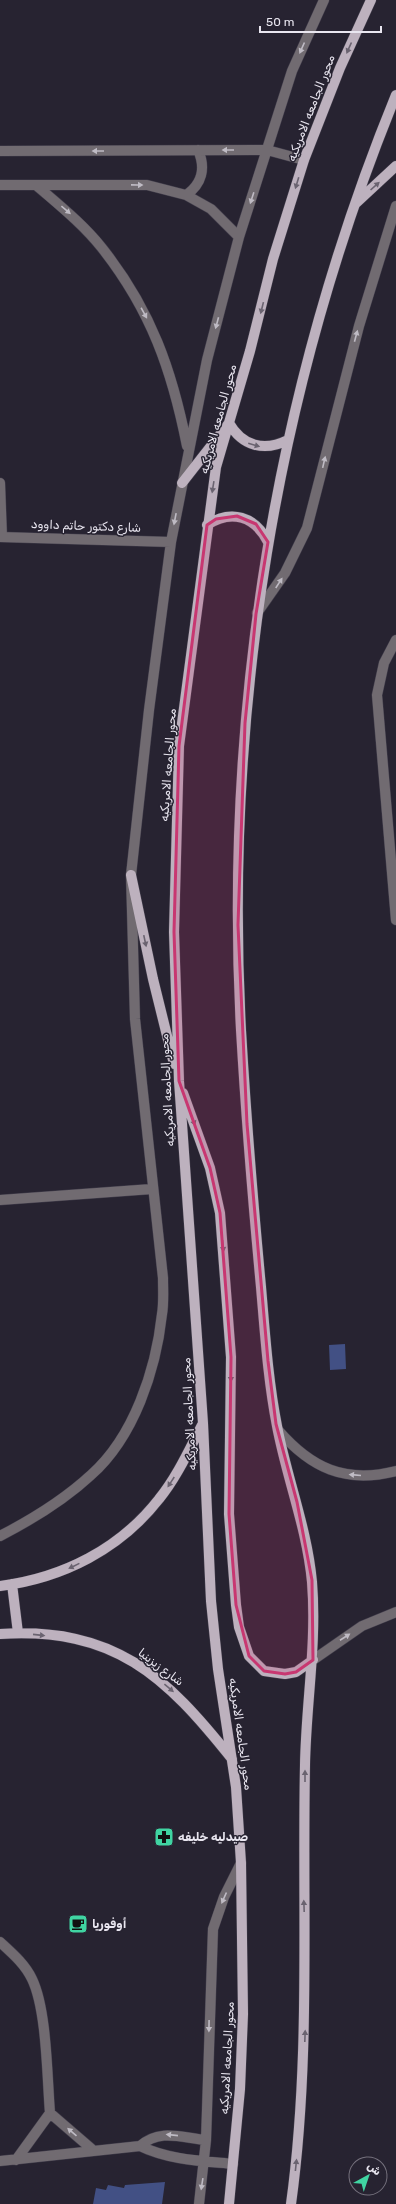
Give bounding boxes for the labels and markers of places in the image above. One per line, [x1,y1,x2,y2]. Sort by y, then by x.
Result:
pharmacy icon: صيدليه خليفه [153,1826,175,1848]
place label: صيدليه خليفه [178,1830,248,1844]
cafe icon: أوفوريا [67,1913,89,1935]
place label: أوفوريا [92,1917,127,1931]

